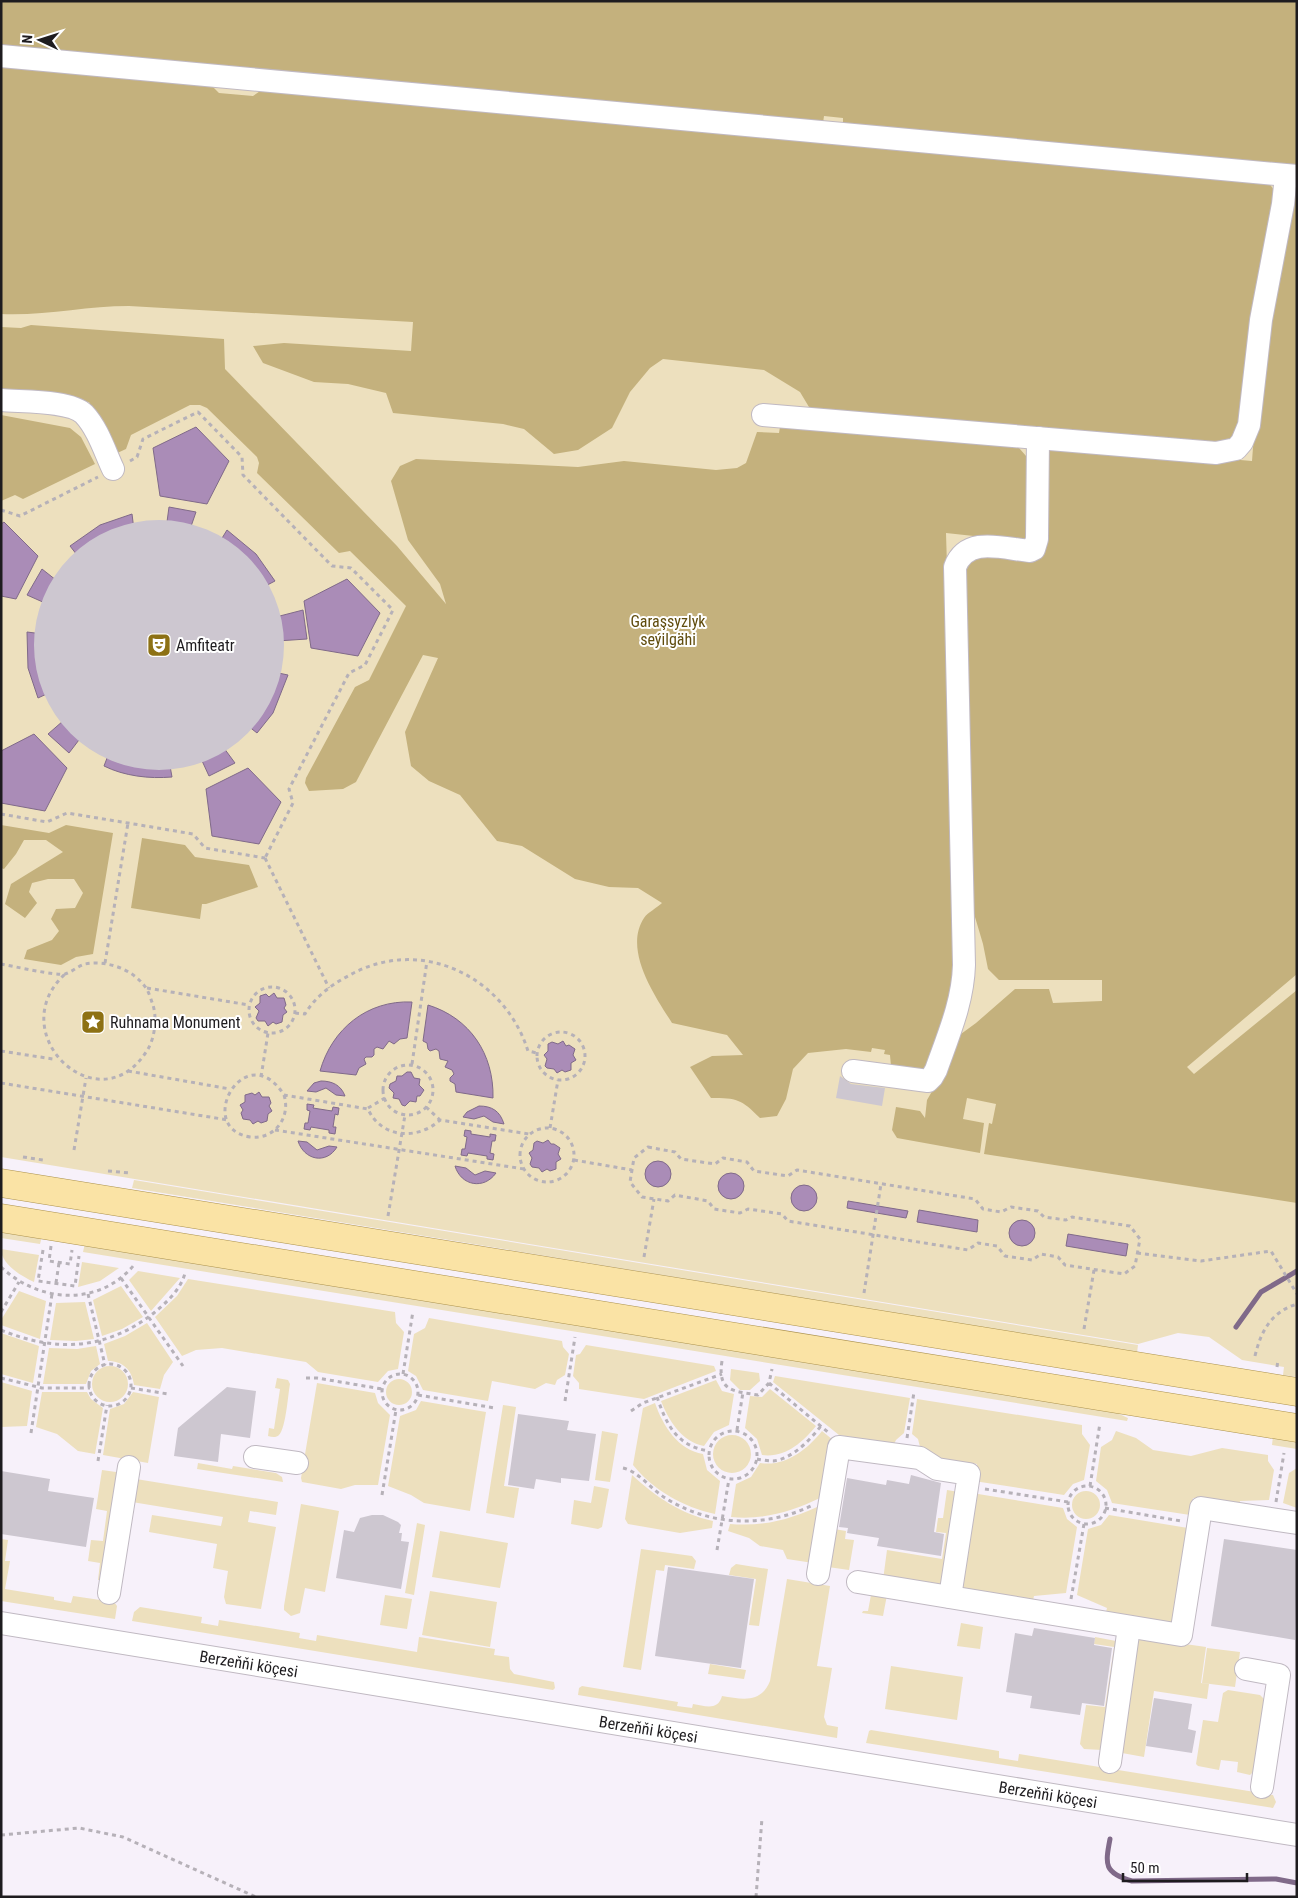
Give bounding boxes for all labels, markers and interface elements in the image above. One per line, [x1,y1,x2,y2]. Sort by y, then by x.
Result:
north arrow [15,15,65,65]
text: N [19,34,35,44]
park label: Garaşsyzlyk seýilgähi [630,612,706,649]
theatre icon: Amfiteatr [146,632,172,658]
place label: Amfiteatr [176,636,235,655]
place icon: Ruhnama Monument [80,1009,106,1035]
place label: Ruhnama Monument [110,1013,241,1032]
street label: Berzeňňi köçesi [198,1647,299,1681]
street label: Berzeňňi köçesi [598,1712,699,1747]
street label: Berzeňňi köçesi [997,1777,1099,1812]
scale bar [1123,1850,1247,1882]
text: 50 m [1130,1859,1160,1877]

